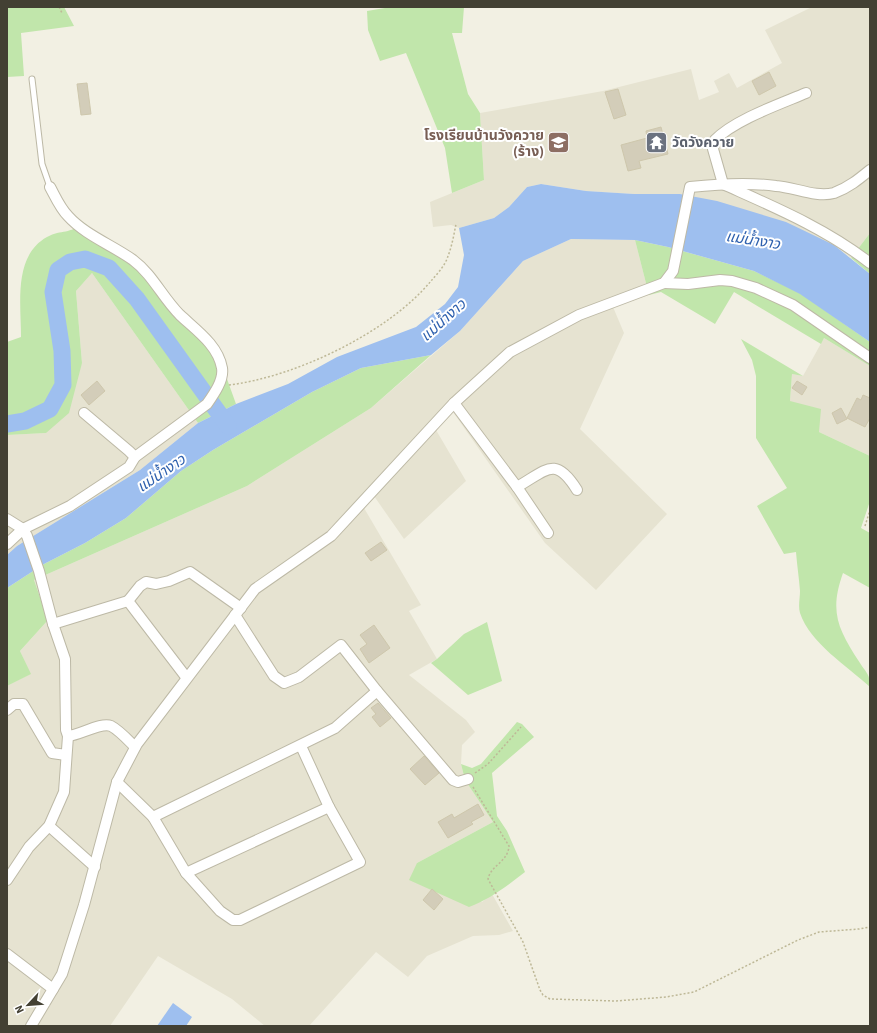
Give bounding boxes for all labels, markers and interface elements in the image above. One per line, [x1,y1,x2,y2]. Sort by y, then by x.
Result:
place label: โรงเรียนบ้านวังควาย (ร้าง) [424,126,544,162]
temple icon: วัดวังควาย [644,129,670,155]
school or university icon: โรงเรียนบ้านวังควาย (ร้าง) [546,130,572,156]
place label: วัดวังควาย [672,133,734,153]
water label: แม่น้ำงาว [724,225,782,255]
water label: แม่น้ำงาว [415,293,471,346]
water label: แม่น้ำงาว [132,448,190,497]
north arrow [8,985,48,1025]
text: N [11,1003,28,1016]

